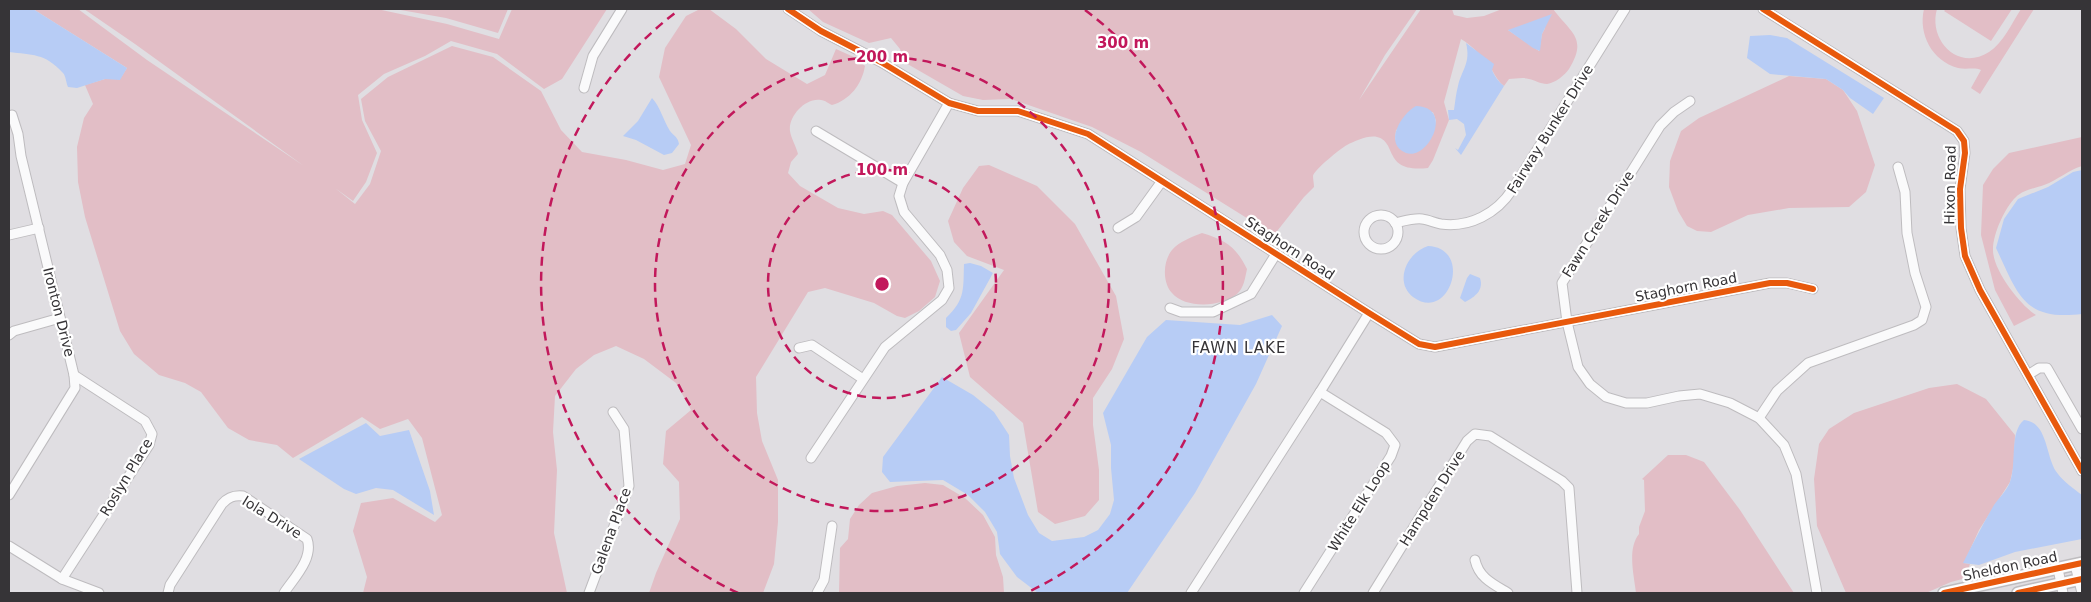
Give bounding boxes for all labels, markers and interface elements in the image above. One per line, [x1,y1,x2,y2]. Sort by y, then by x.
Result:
text: 300 m [1097,34,1149,52]
text: 200 m [856,48,908,66]
street label: Fairway Bunker Drive [1504,62,1596,196]
street label: Hixon Road [1941,145,1959,225]
text: 100 m [856,161,908,179]
street label: Fawn Creek Drive [1559,168,1637,280]
street label: Staghorn Road [1242,213,1338,283]
street label: Ironton Drive [40,266,78,358]
street label: Staghorn Road [1634,269,1738,305]
centre of rings [873,275,891,293]
district label: FAWN LAKE [1192,339,1286,357]
street label: Roslyn Place [97,435,155,519]
street label: Hampden Drive [1396,447,1468,549]
street label: White Elk Loop [1325,458,1393,554]
street label: Galena Place [588,485,634,577]
street label: Iola Drive [239,492,305,542]
street label: Sheldon Road [1961,548,2059,584]

